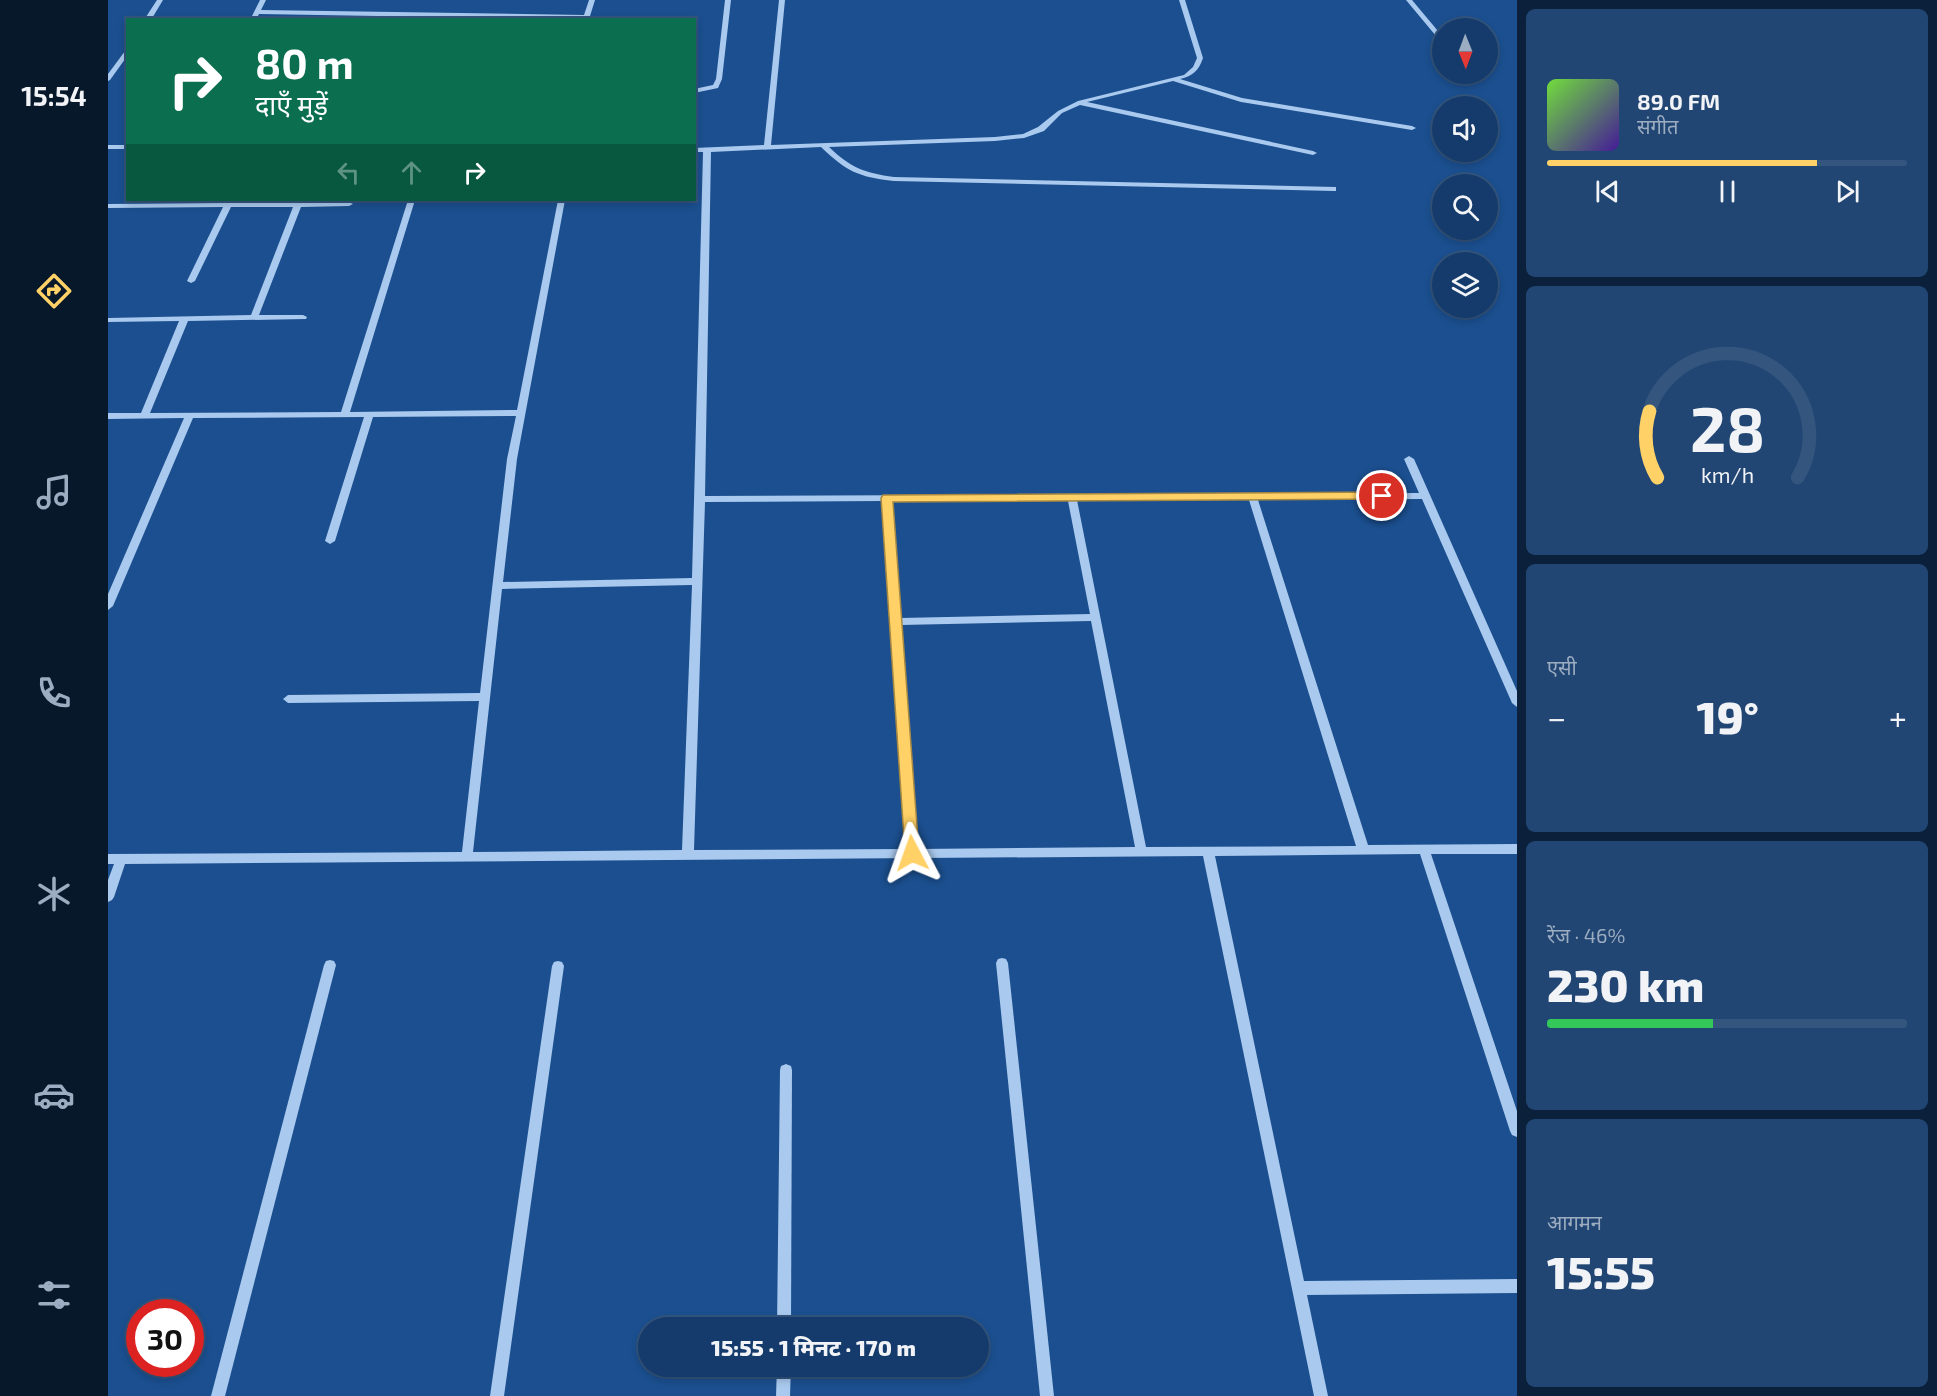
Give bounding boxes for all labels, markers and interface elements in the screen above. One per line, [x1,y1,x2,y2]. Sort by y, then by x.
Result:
north arrow [1432,18,1498,84]
map controls [1432,18,1498,318]
text: 80 m [255,37,354,87]
icon: right [156,42,234,120]
text: 15:54 [21,79,87,111]
text: दाएँ मुड़ें [255,88,328,120]
text: 89.0 FM [1637,88,1720,114]
button: sound [1432,96,1498,162]
text: संगीत [1637,114,1678,138]
icon: left [332,156,365,189]
icon: ahead [395,156,428,189]
icon: right [458,156,491,189]
button: search [1432,174,1498,240]
icon: previous [1591,175,1624,208]
icon: pause [1711,175,1744,208]
icon: next [1831,175,1864,208]
button: layers [1432,252,1498,318]
icon: directions [33,270,75,312]
text: 28 [1689,390,1765,465]
text: km/h [1700,462,1754,487]
pin [1356,470,1407,521]
icon: music [33,471,75,513]
icon: arrive [1365,479,1398,512]
text: एसी [1547,655,1577,679]
icon: phone [33,672,75,714]
text: 19° [1696,689,1759,743]
text: − [1547,697,1566,737]
text: + [1889,697,1907,737]
position arrow [880,821,944,885]
icon: climate [33,873,75,915]
text: रेंज · 46% [1547,923,1625,947]
text: 230 km [1547,957,1704,1011]
icon: car [33,1074,75,1116]
text: आगमन [1547,1210,1602,1234]
text: 15:55 [1547,1244,1655,1298]
icon: filters [33,1274,75,1316]
speed limit sign: 30 [126,1299,204,1377]
text: 15:55 · 1 मिनट · 170 m [711,1334,916,1360]

